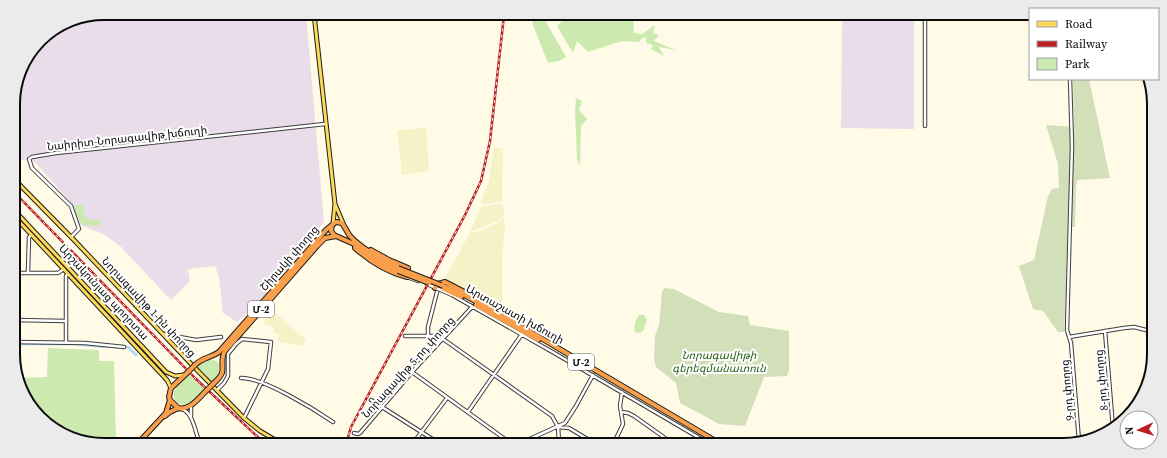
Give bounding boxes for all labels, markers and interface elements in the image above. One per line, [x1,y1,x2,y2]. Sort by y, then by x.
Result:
legend [1029,8,1159,80]
text: Road [1065,16,1092,32]
text: Railway [1065,36,1108,52]
text: Park [1065,56,1090,72]
street label: Նաիրիտ-Նորագավիթ խճուղի [46,123,208,154]
street label: Շիրակի փողոց [257,222,322,294]
street label: Արշակունյաց պողոտա [55,241,152,343]
street label: Նորագավիթ 1-ին փողոց [98,254,199,361]
street label: Արտաշատի խճուղի [463,281,566,348]
road number: Մ-2 [248,301,274,317]
street label: Նորագավիթ 5-րդ փողոց [359,313,458,421]
park label: Նորագավիթի գերեզմանատուն [672,348,766,376]
street label: 8-րդ փողոց [1091,349,1112,411]
road number: Մ-2 [568,354,594,370]
street label: 9-րդ փողոց [1057,359,1078,421]
north arrow [1119,410,1159,450]
text: N [1122,426,1137,435]

